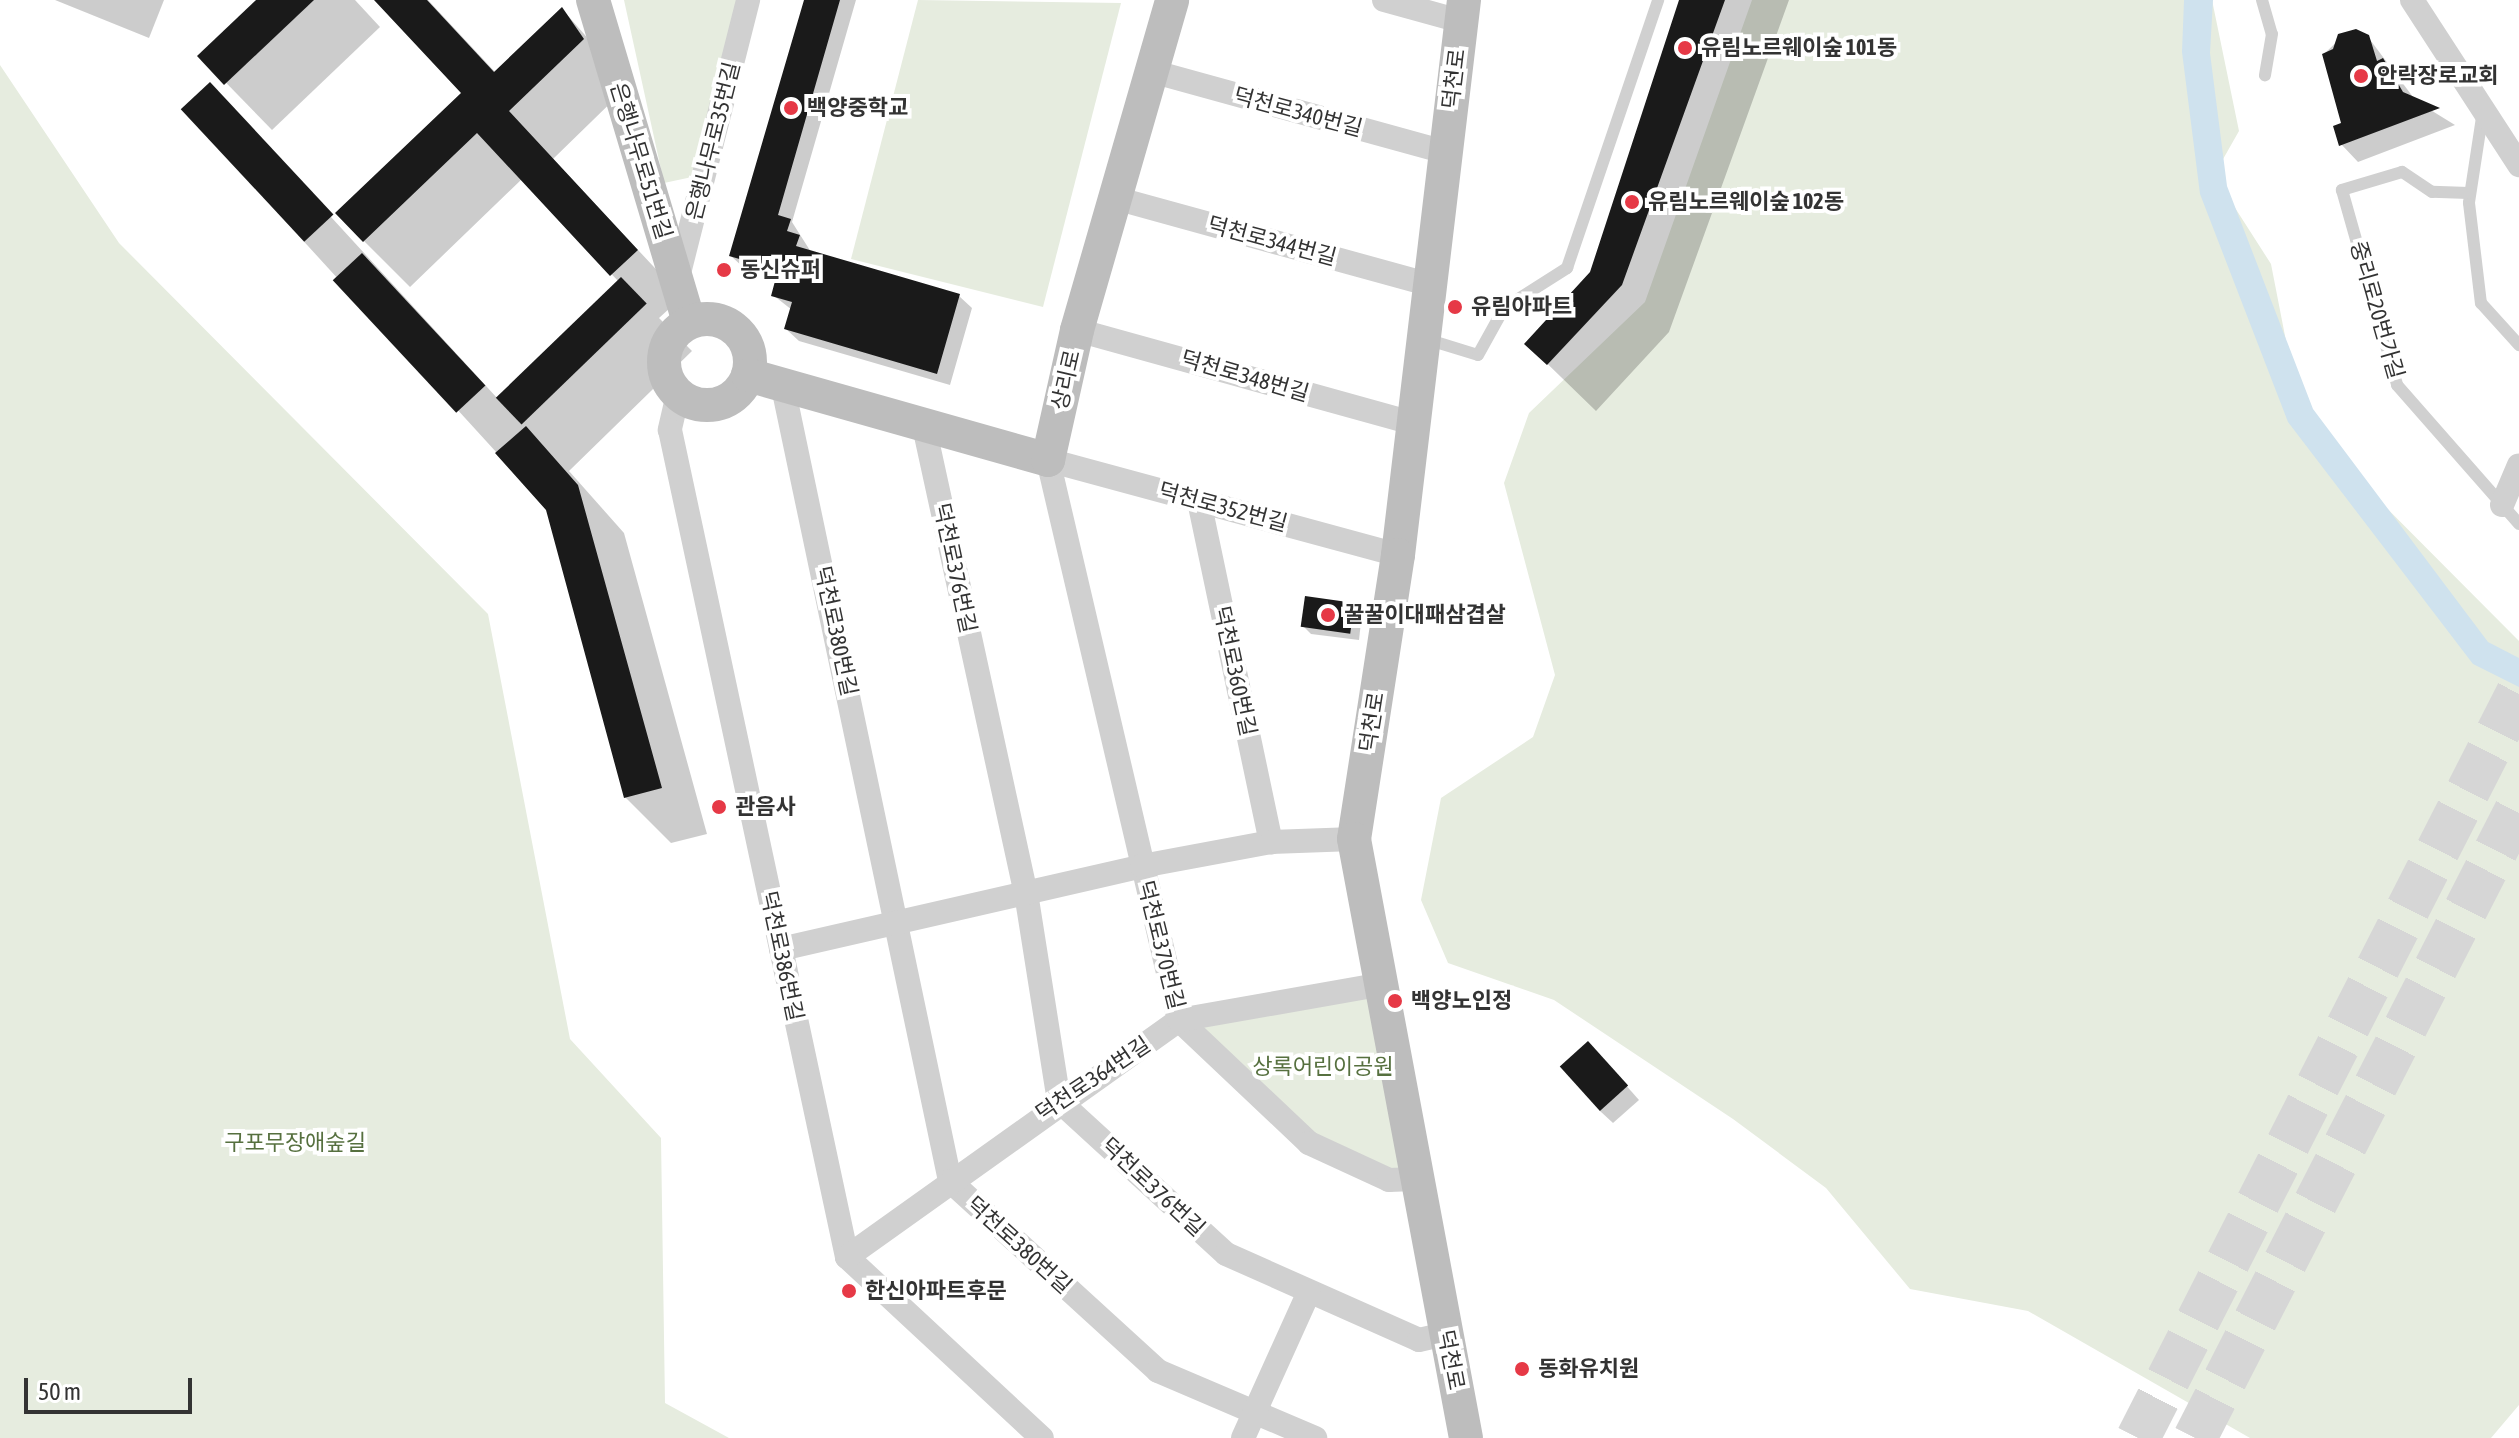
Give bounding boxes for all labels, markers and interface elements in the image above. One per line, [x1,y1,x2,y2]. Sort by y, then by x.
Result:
place label: 유림노르웨이숲 101동 [1701,35,1897,61]
marker: 유림노르웨이숲 101동 [1676,39,1694,57]
street label: 덕천로 [1437,47,1471,111]
street label: 은행나무로35번길 [681,59,745,223]
place label: 안락장로교회 [2377,63,2498,89]
marker: 안락장로교회 [2352,67,2370,85]
street label: 은행나무로51번길 [605,80,677,242]
street label: 덕천로340번길 [1231,82,1365,142]
place label: 백양중학교 [807,95,908,121]
marker: 백양중학교 [782,99,800,117]
place label: 유림노르웨이숲 102동 [1648,189,1844,215]
marker: 유림노르웨이숲 102동 [1623,193,1641,211]
street label: 덕천로344번길 [1205,211,1339,271]
street label: 중리로20번가길 [2345,238,2409,382]
place label: 동신슈퍼 [740,257,821,283]
marker: 동신슈퍼 [715,261,733,279]
place label: 유림아파트 [1471,294,1572,320]
marker: 유림아파트 [1446,298,1464,316]
street label: 덕천로348번길 [1178,345,1312,407]
street label: 상리로 [1046,347,1086,413]
street label: 덕천로352번길 [1156,477,1290,537]
street label: 덕천로376번길 [928,501,982,635]
street label: 덕천로380번길 [809,564,863,698]
place label: 꿀꿀이대패삼겹살 [1344,602,1506,628]
street label: 덕천로360번길 [1208,604,1262,738]
marker: 꿀꿀이대패삼겹살 [1319,606,1337,624]
street label: 덕천로 [1354,690,1390,754]
place label: 관음사 [735,794,796,820]
marker: 관음사 [710,798,728,816]
street label: 덕천로370번길 [1132,878,1190,1012]
street label: 덕천로386번길 [755,889,809,1023]
place label: 백양노인정 [1411,988,1512,1014]
marker: 백양노인정 [1386,992,1404,1010]
street label: 덕천로364번길 [1031,1031,1155,1127]
park label: 상록어린이공원 [1252,1054,1394,1080]
park label: 구포무장애숲길 [224,1130,366,1156]
street label: 덕천로376번길 [1096,1132,1210,1242]
street label: 덕천로380번길 [961,1191,1077,1299]
place label: 한신아파트후문 [865,1278,1007,1304]
marker: 한신아파트후문 [840,1282,858,1300]
street label: 덕천로 [1432,1328,1470,1392]
place label: 동화유치원 [1538,1356,1639,1382]
marker: 동화유치원 [1513,1360,1531,1378]
scale bar [28,1362,196,1412]
text: 50 m [38,1378,81,1405]

